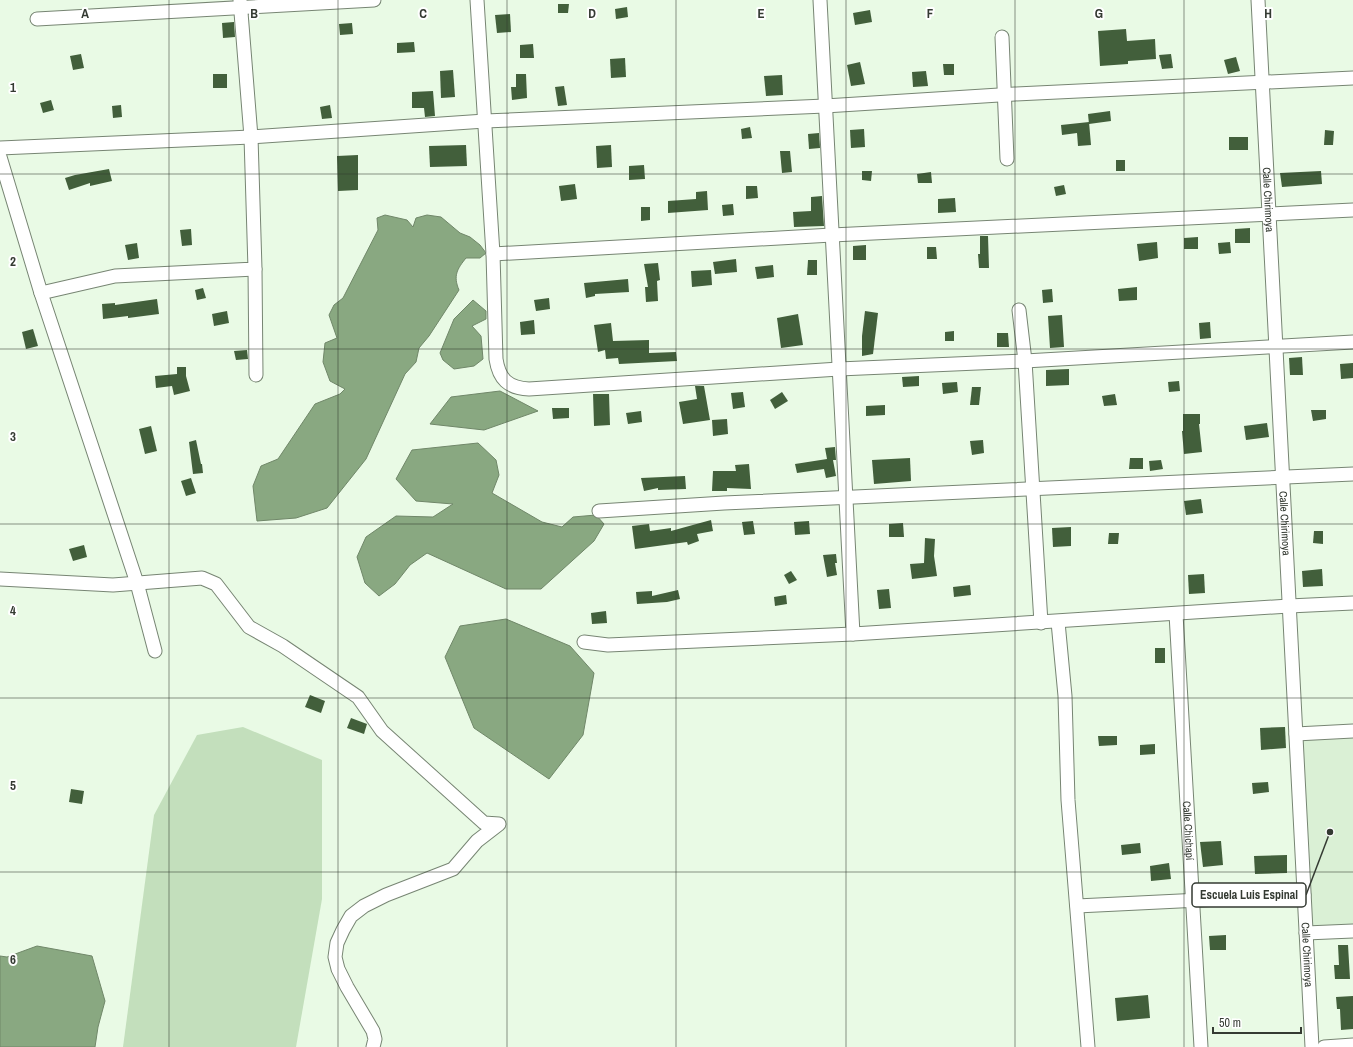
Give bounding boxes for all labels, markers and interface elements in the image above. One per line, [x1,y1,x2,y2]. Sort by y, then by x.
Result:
text: A [81,5,89,22]
text: B [250,5,258,22]
text: C [419,5,427,22]
text: D [588,5,596,22]
text: E [757,5,765,22]
text: F [927,5,934,22]
text: G [1095,5,1103,22]
text: H [1264,5,1272,22]
text: 1 [10,79,16,96]
street label: Calle Chirimoya [1260,167,1277,232]
text: 2 [10,253,16,270]
text: 3 [10,428,16,445]
street label: Calle Chirimoya [1276,491,1294,556]
text: 4 [10,602,16,619]
text: 5 [10,777,16,794]
street label: Calle Chichapí [1180,801,1197,861]
callout: Escuela Luis Espinal [1192,883,1306,907]
text: Escuela Luis Espinal [1200,887,1298,903]
street label: Calle Chirimoya [1299,922,1316,987]
text: 6 [10,951,16,968]
scale bar [1213,1009,1301,1035]
text: 50 m [1219,1015,1241,1031]

